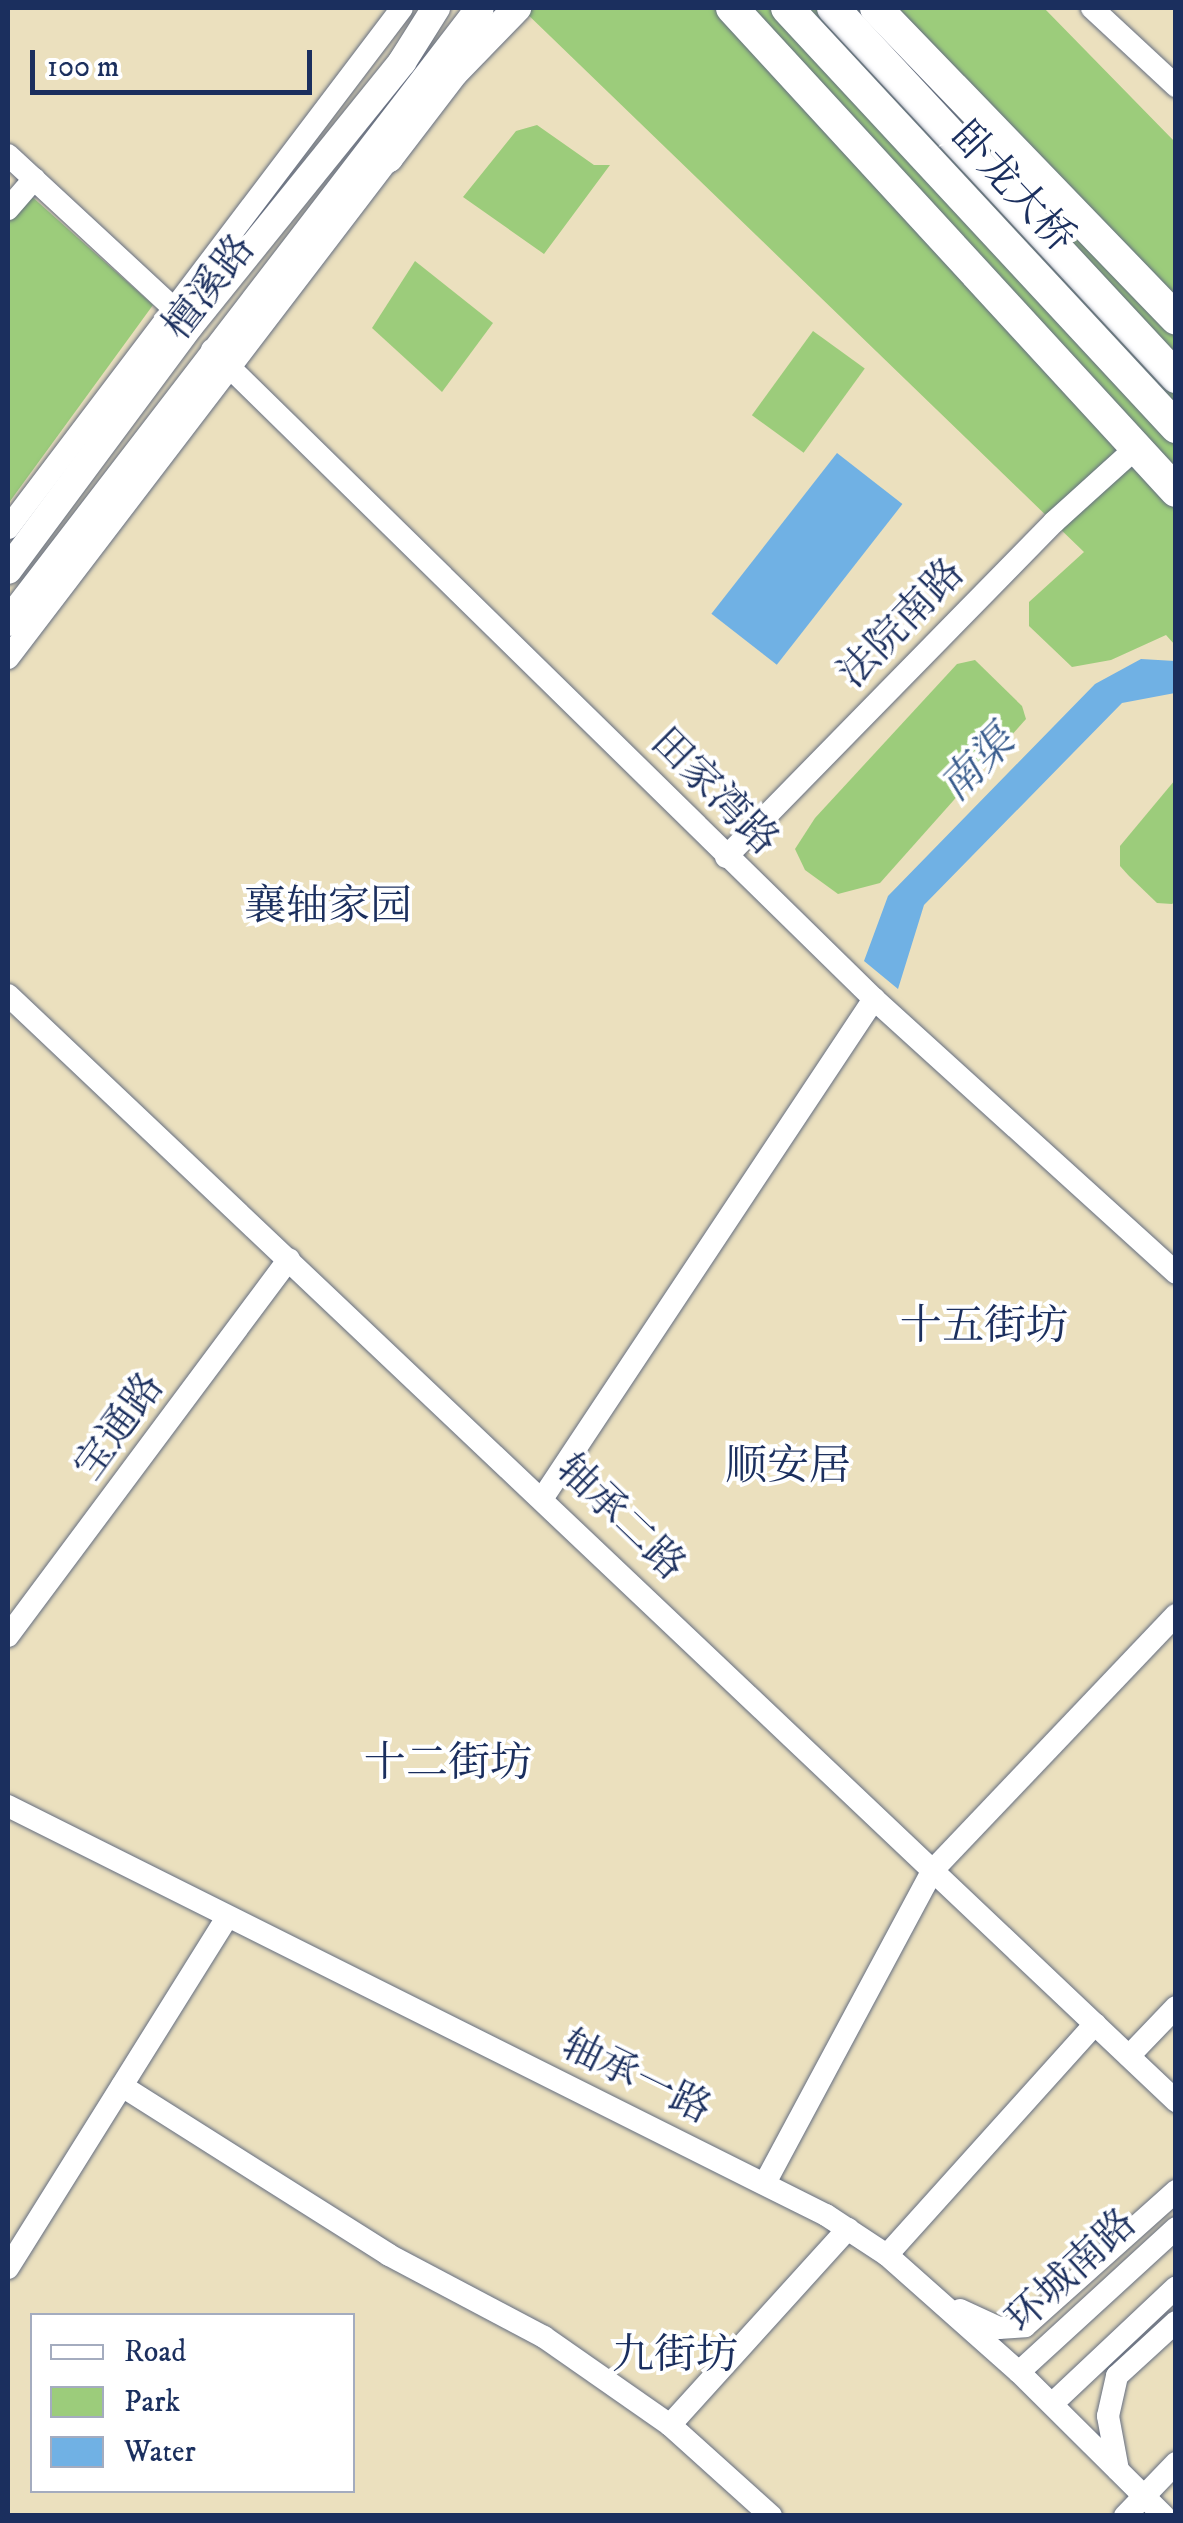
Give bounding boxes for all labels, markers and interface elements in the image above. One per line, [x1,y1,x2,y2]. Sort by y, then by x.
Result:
scale bar [35,30,318,92]
text: 100 m [47,49,119,86]
street label: 卧龙大桥 [940,113,1084,263]
street label: 檀溪路 [154,226,266,350]
street label: 法院南路 [829,550,975,698]
water label: 南渠 [930,717,1026,813]
street label: 田家湾路 [640,718,788,866]
district label: 襄轴家园 [244,882,412,932]
district label: 十五街坊 [900,1302,1068,1352]
street label: 宝通路 [65,1364,175,1490]
district label: 顺安居 [725,1442,851,1492]
street label: 轴承二路 [546,1445,694,1591]
district label: 十二街坊 [364,1739,532,1789]
street label: 轴承一路 [554,2021,718,2135]
street label: 环城南路 [997,2200,1147,2344]
legend [30,2313,355,2493]
district label: 九街坊 [612,2331,738,2381]
text: Road [124,2334,186,2371]
text: Park [124,2384,180,2421]
text: Water [124,2434,196,2471]

